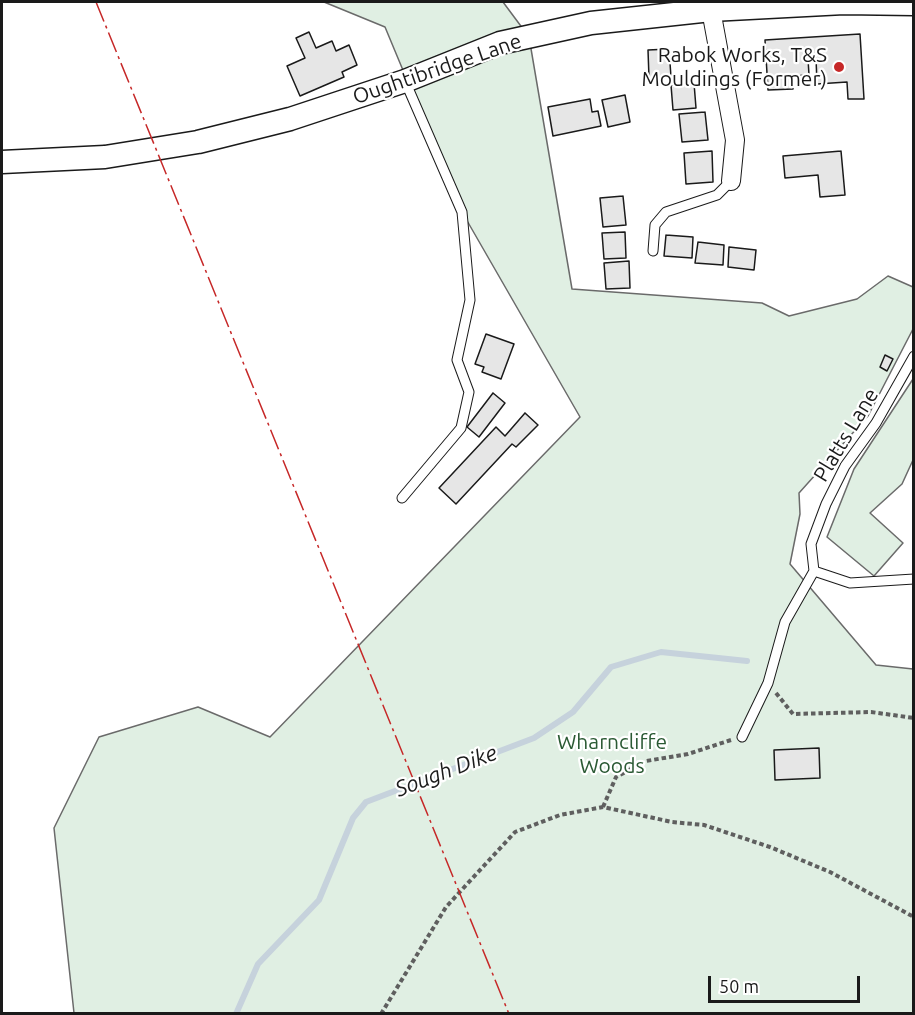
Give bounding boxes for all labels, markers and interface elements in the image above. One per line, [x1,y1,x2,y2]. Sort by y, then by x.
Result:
street label: Oughtibridge Lane [349,28,525,110]
place label: Rabok Works, T&S Mouldings (Former) [641,42,827,92]
marker: Rabok Works, T&S Mouldings (Former) [832,60,846,74]
street label: Platts Lane [808,384,884,486]
park label: Wharncliffe Woods [557,729,667,779]
water label: Sough Dike [391,740,501,802]
scale bar [711,964,862,1002]
text: 50 m [719,976,759,996]

